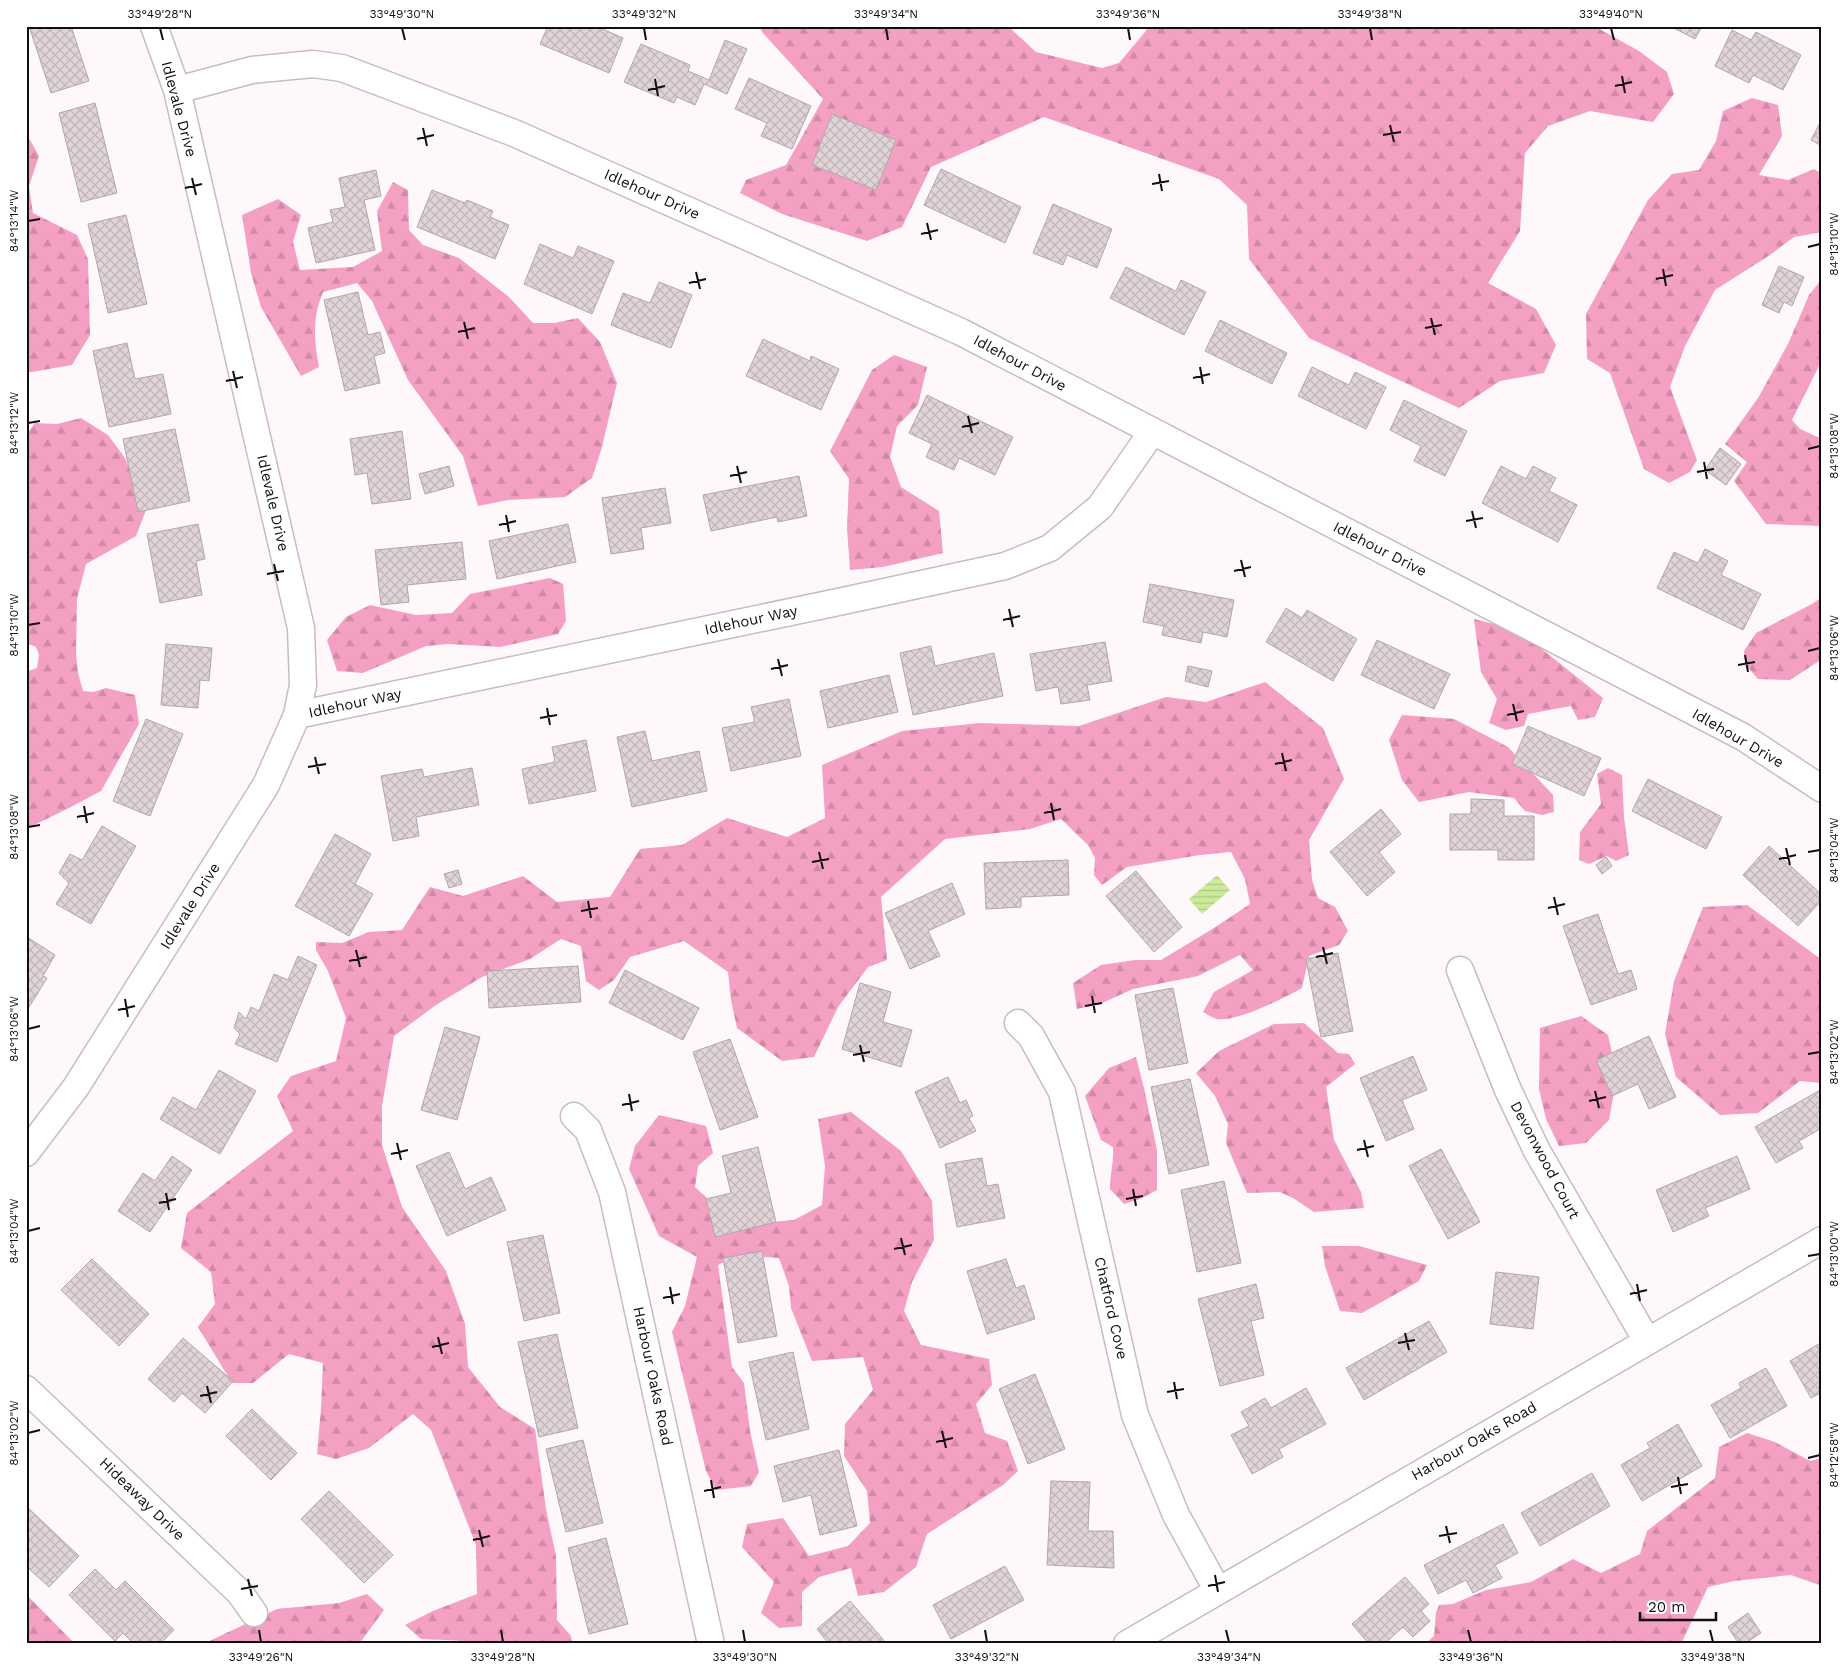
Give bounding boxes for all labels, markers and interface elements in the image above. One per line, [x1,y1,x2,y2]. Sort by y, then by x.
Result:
text: 33°49'28"N [128,7,192,21]
text: 33°49'30"N [370,7,434,21]
text: 33°49'32"N [612,7,676,21]
text: 33°49'34"N [854,7,918,21]
text: 33°49'36"N [1096,7,1160,21]
text: 33°49'38"N [1338,7,1402,21]
text: 33°49'40"N [1579,7,1643,21]
street label: Idlevale Drive [158,59,200,159]
street label: Idlehour Drive [601,165,703,223]
text: 84°13'14"W [7,189,21,252]
text: 84°13'10"W [1827,212,1841,276]
street label: Idlehour Drive [970,331,1070,395]
text: 84°13'12"W [7,391,21,454]
text: 84°13'08"W [1827,413,1841,479]
street label: Idlevale Drive [253,453,293,553]
street label: Idlehour Drive [1330,518,1430,580]
text: 84°13'10"W [7,593,21,657]
street label: Idlehour Way [703,601,799,639]
text: 84°13'06"W [1827,615,1841,681]
street label: Idlehour Way [307,684,403,722]
street label: Idlehour Drive [1689,705,1787,771]
text: 84°13'08"W [7,794,21,860]
text: 84°13'04"W [1827,817,1841,883]
street label: Idlevale Drive [156,859,224,953]
text: 84°13'06"W [7,996,21,1062]
text: 84°13'02"W [1827,1019,1841,1085]
street label: Devonwood Court [1506,1098,1584,1222]
text: 84°13'04"W [7,1198,21,1264]
text: 84°13'00"W [1827,1221,1841,1287]
street label: Chatford Cove [1090,1255,1132,1361]
street label: Harbour Oaks Road [629,1305,677,1447]
street label: Harbour Oaks Road [1408,1398,1540,1484]
text: 84°13'02"W [7,1400,21,1466]
text: 84°12'58"W [1827,1422,1841,1488]
street label: Hideaway Drive [96,1454,188,1544]
scale bar [1640,1590,1717,1622]
text: 20 m [1648,1598,1686,1616]
text: 33°49'26"N [229,1650,293,1664]
text: 33°49'28"N [471,1650,535,1664]
text: 33°49'30"N [713,1650,777,1664]
text: 33°49'32"N [955,1650,1019,1664]
text: 33°49'34"N [1197,1650,1261,1664]
text: 33°49'36"N [1439,1650,1503,1664]
text: 33°49'38"N [1681,1650,1745,1664]

